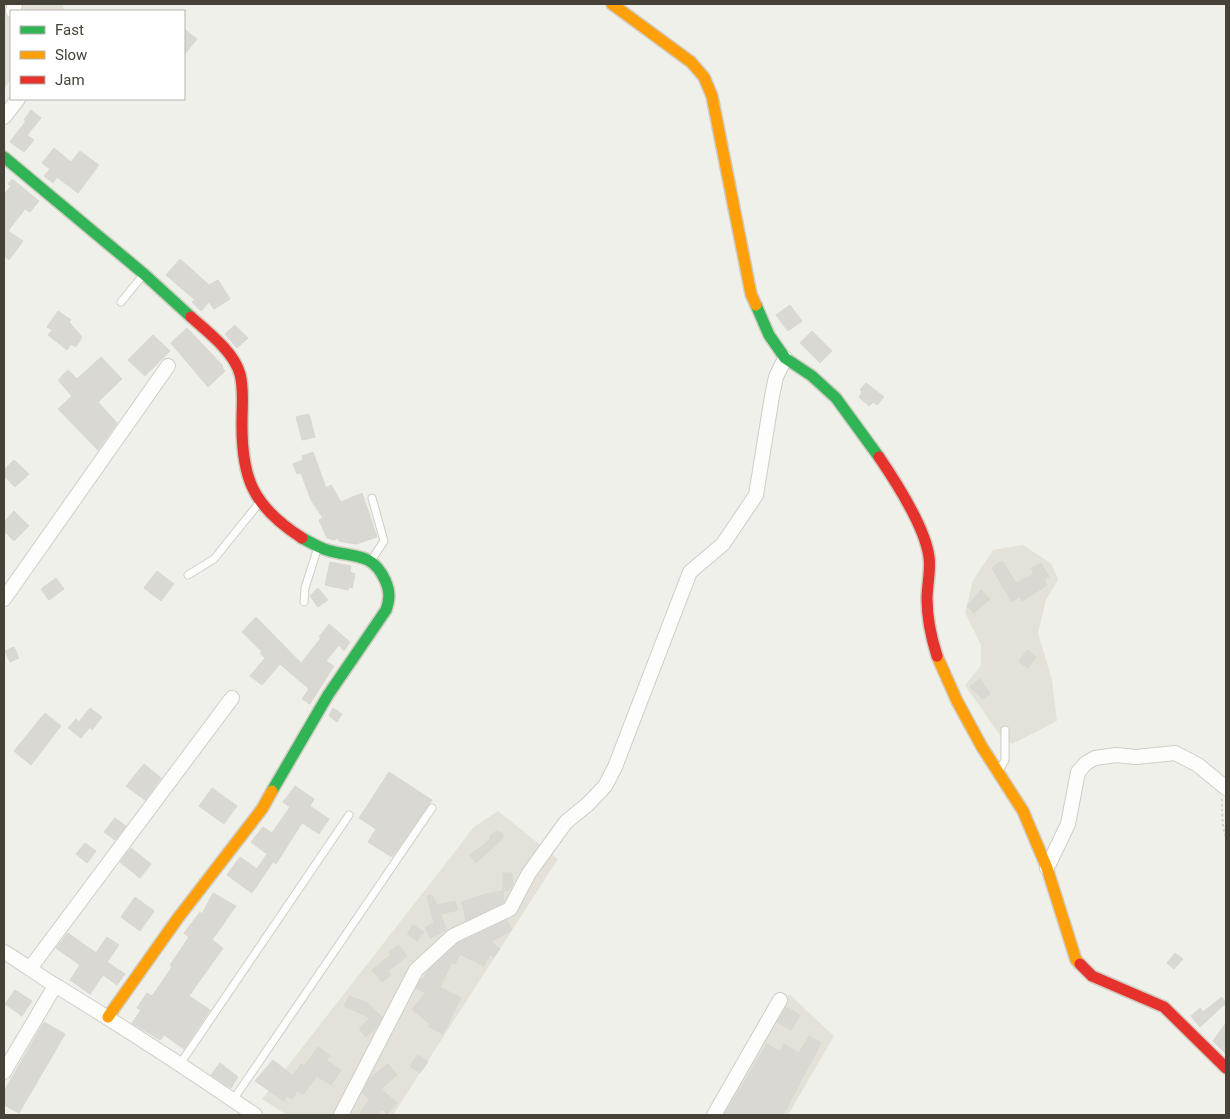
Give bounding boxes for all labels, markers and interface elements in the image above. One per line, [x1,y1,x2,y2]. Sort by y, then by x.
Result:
legend [10,10,185,100]
text: Fast [55,21,84,39]
text: Slow [55,46,87,64]
text: Jam [55,71,85,89]

